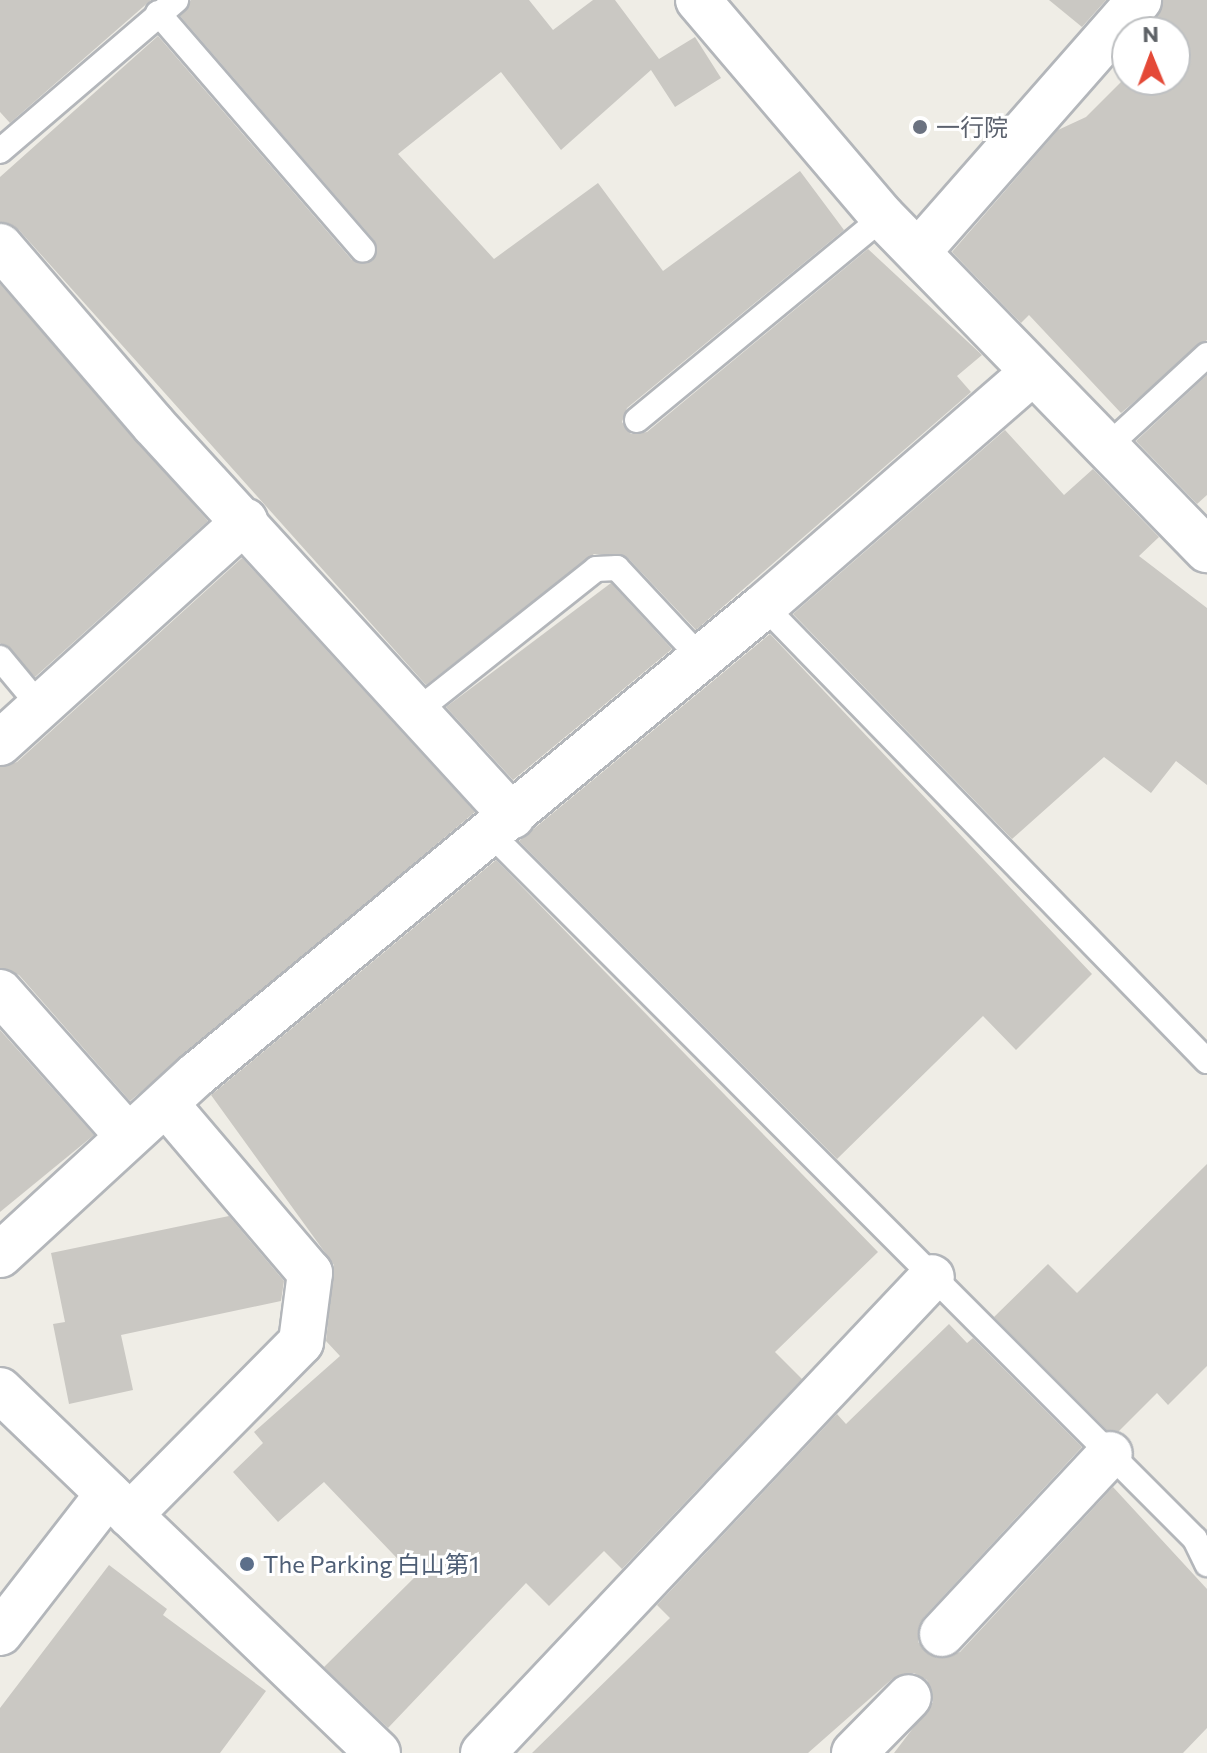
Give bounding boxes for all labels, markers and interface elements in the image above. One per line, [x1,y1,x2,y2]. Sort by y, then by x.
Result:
north arrow [1111,16,1191,96]
text: N [1142,20,1159,47]
place label: 一行院 [936,113,1008,141]
marker: 一行院 [911,118,929,136]
place label: The Parking 白山第1 [263,1550,479,1578]
marker: The Parking 白山第1 [238,1555,256,1573]

